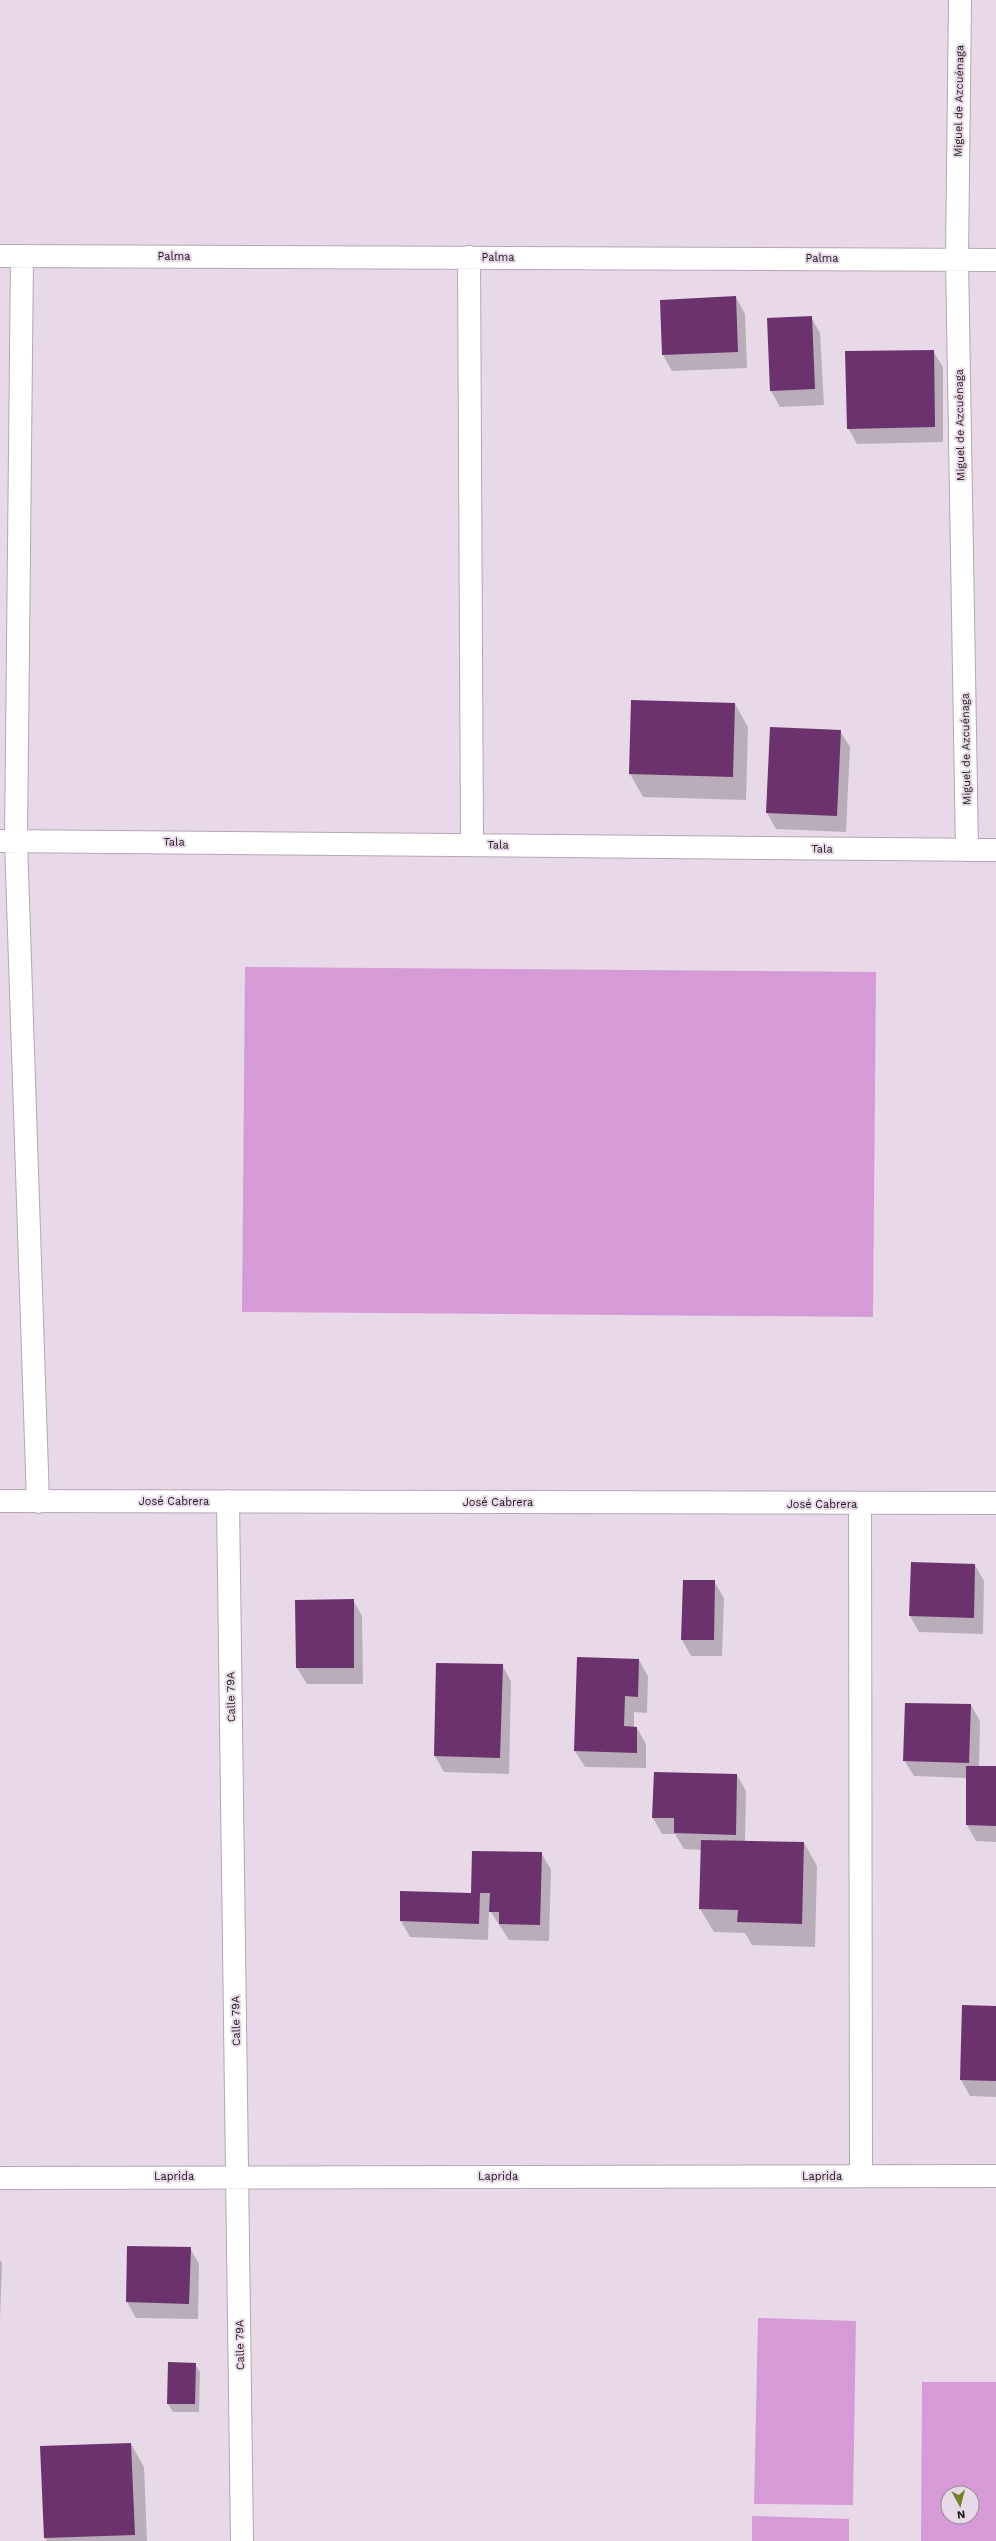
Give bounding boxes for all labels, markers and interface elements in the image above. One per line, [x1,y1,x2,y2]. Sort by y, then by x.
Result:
street label: Miguel de Azcuénaga [952,45,966,157]
street label: Palma [157,250,191,263]
street label: Palma [481,251,515,264]
street label: Palma [805,252,839,265]
street label: Miguel de Azcuénaga [953,369,967,481]
street label: Miguel de Azcuénaga [959,693,973,805]
street label: Tala [163,835,185,849]
street label: Tala [487,838,509,852]
street label: Tala [811,842,833,856]
street label: José Cabrera [139,1495,209,1508]
street label: José Cabrera [463,1496,533,1509]
street label: José Cabrera [787,1498,857,1511]
street label: Calle 79A [224,1672,238,1722]
street label: Calle 79A [229,1996,243,2046]
street label: Laprida [154,2170,194,2183]
street label: Laprida [478,2170,518,2183]
street label: Laprida [802,2170,842,2183]
street label: Calle 79A [233,2320,247,2370]
north arrow [940,2485,980,2525]
text: N [956,2507,966,2521]

